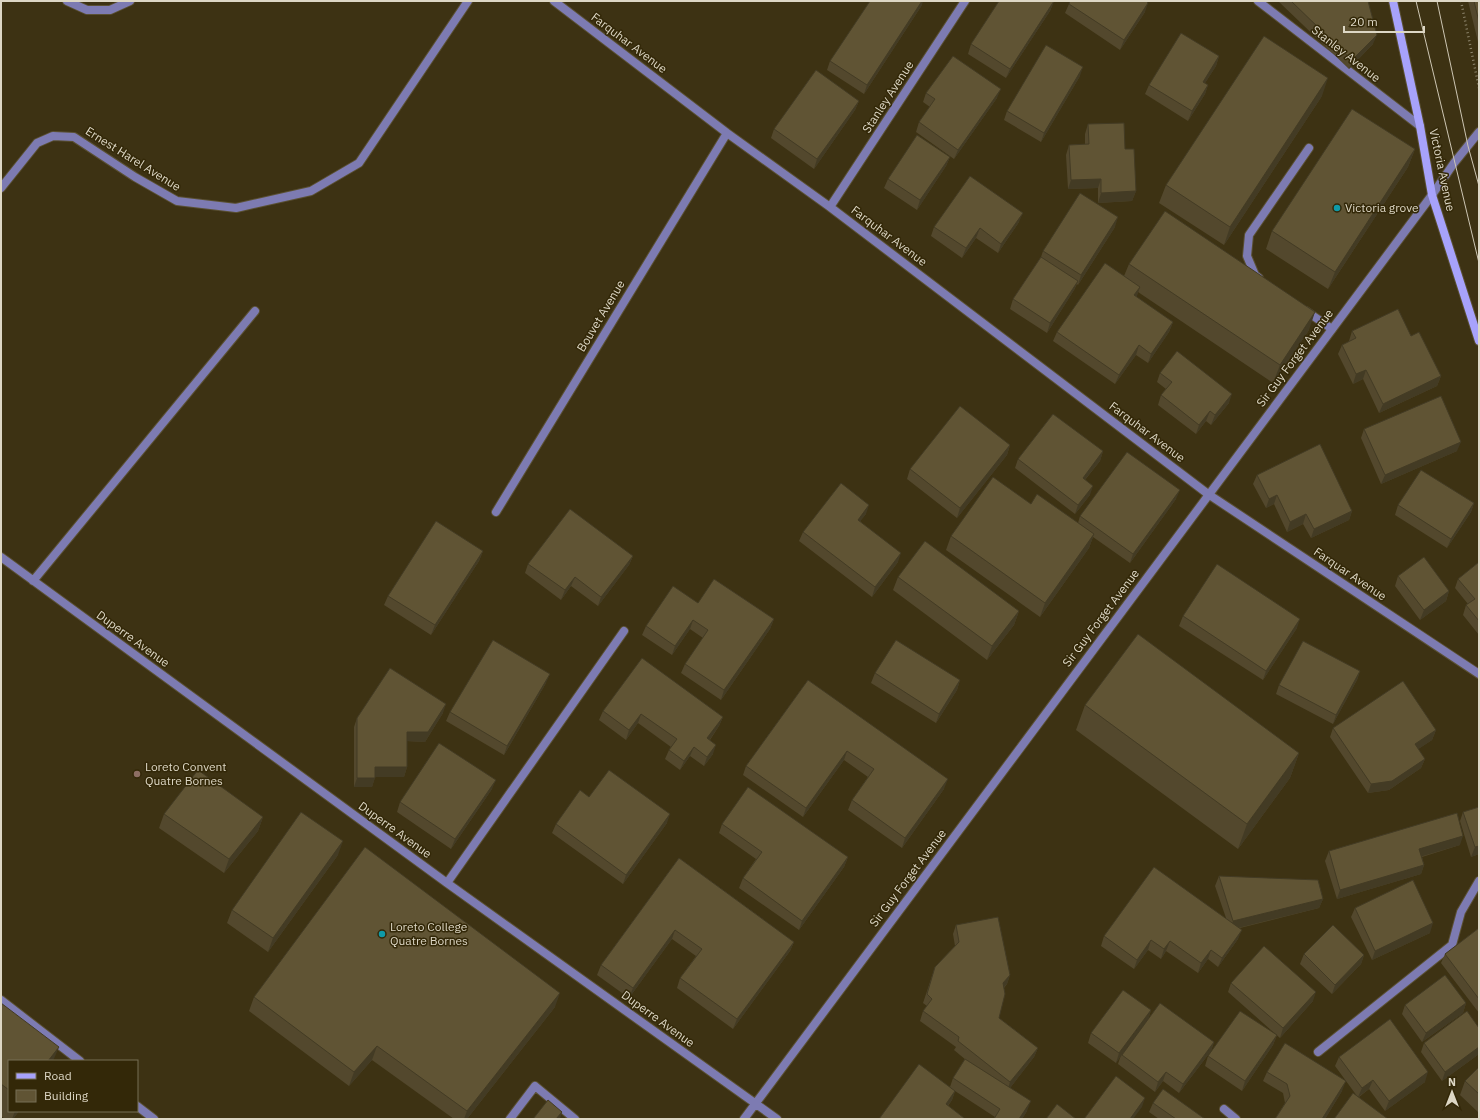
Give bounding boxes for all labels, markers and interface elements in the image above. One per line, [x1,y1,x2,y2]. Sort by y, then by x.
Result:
scale bar [1344,8,1424,34]
street label: Farquhar Avenue [588,9,671,76]
text: 20 m [1350,14,1378,29]
street label: Stanley Avenue [1309,22,1384,85]
street label: Stanley Avenue [859,57,917,136]
street label: Ernest Harel Avenue [83,123,184,194]
street label: Victoria Avenue [1426,127,1459,213]
place label: Victoria grove [1345,200,1419,215]
street label: Farquhar Avenue [848,202,931,269]
marker: Victoria grove [1332,203,1342,213]
street label: Bouvet Avenue [573,277,628,354]
street label: Sir Guy Forget Avenue [1253,306,1336,409]
street label: Farquhar Avenue [1106,398,1189,465]
street label: Farquar Avenue [1311,544,1390,604]
street label: Sir Guy Forget Avenue [1059,566,1142,669]
street label: Duperre Avenue [94,607,173,670]
place label: Loreto Convent Quatre Bornes [145,759,227,788]
marker: Loreto Convent Quatre Bornes [132,769,142,779]
street label: Duperre Avenue [356,798,435,861]
street label: Sir Guy Forget Avenue [866,826,949,929]
place label: Loreto College Quatre Bornes [390,919,468,948]
marker: Loreto College Quatre Bornes [377,929,387,939]
street label: Duperre Avenue [619,987,698,1050]
legend [8,1060,138,1112]
text: Road [44,1068,72,1083]
north arrow [1432,1072,1472,1112]
text: N [1448,1075,1456,1089]
text: Building [44,1088,89,1103]

